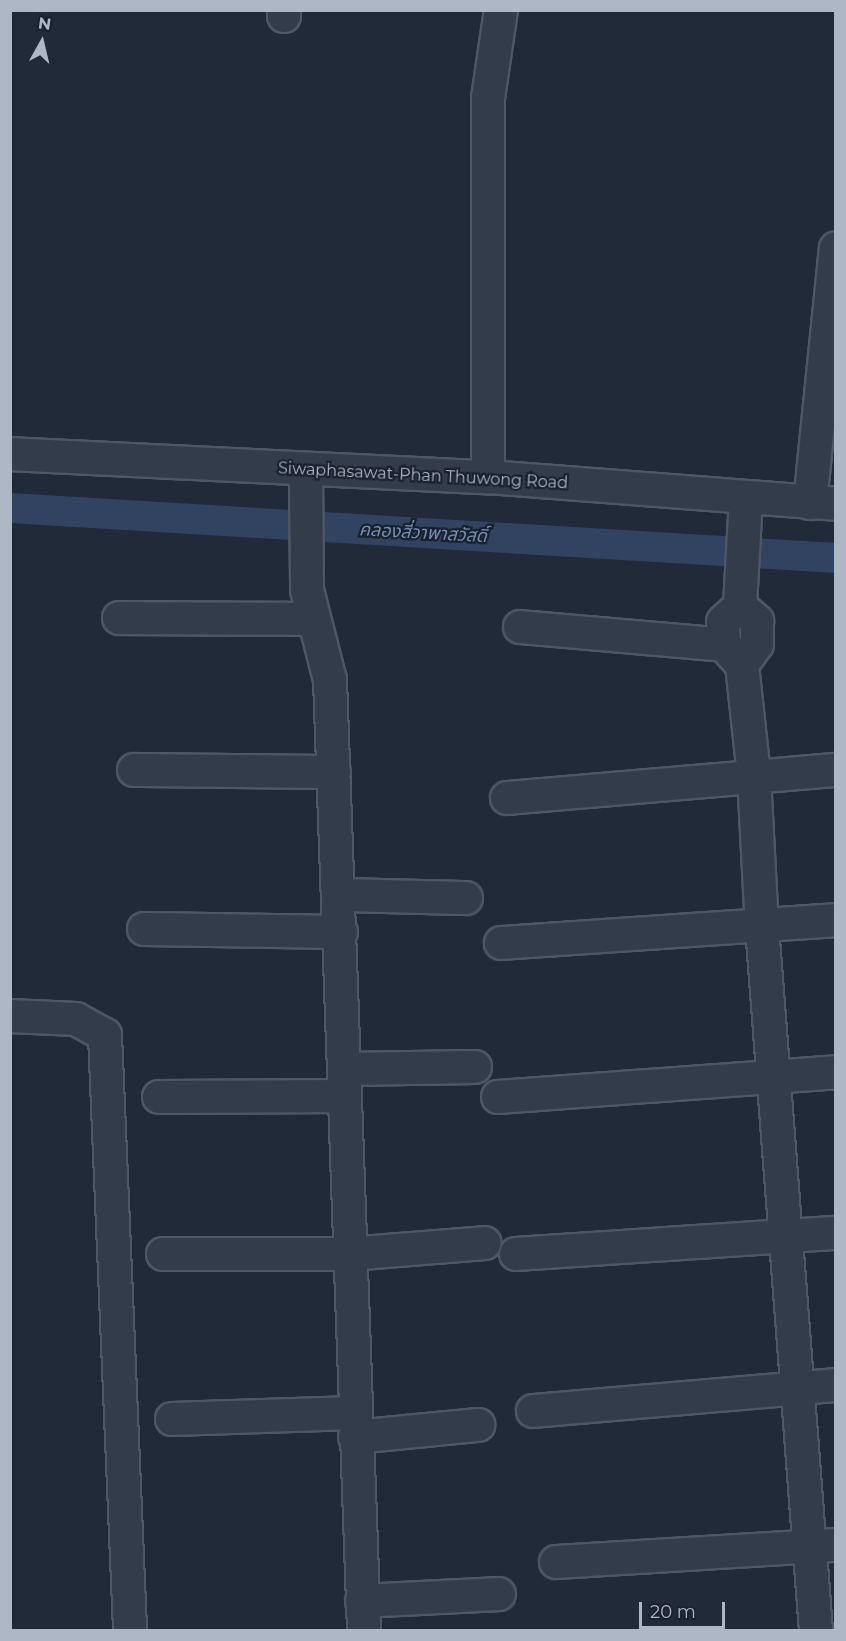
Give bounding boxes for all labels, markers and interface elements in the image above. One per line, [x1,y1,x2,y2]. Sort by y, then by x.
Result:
north arrow [12,12,72,72]
text: N [37,13,52,34]
street label: Siwaphasawat-Phan Thuwong Road [278,459,568,493]
water label: คลองสี่วาพาสวัสดิ์ [358,519,488,547]
scale bar [642,1590,728,1628]
text: 20 m [650,1601,696,1623]

